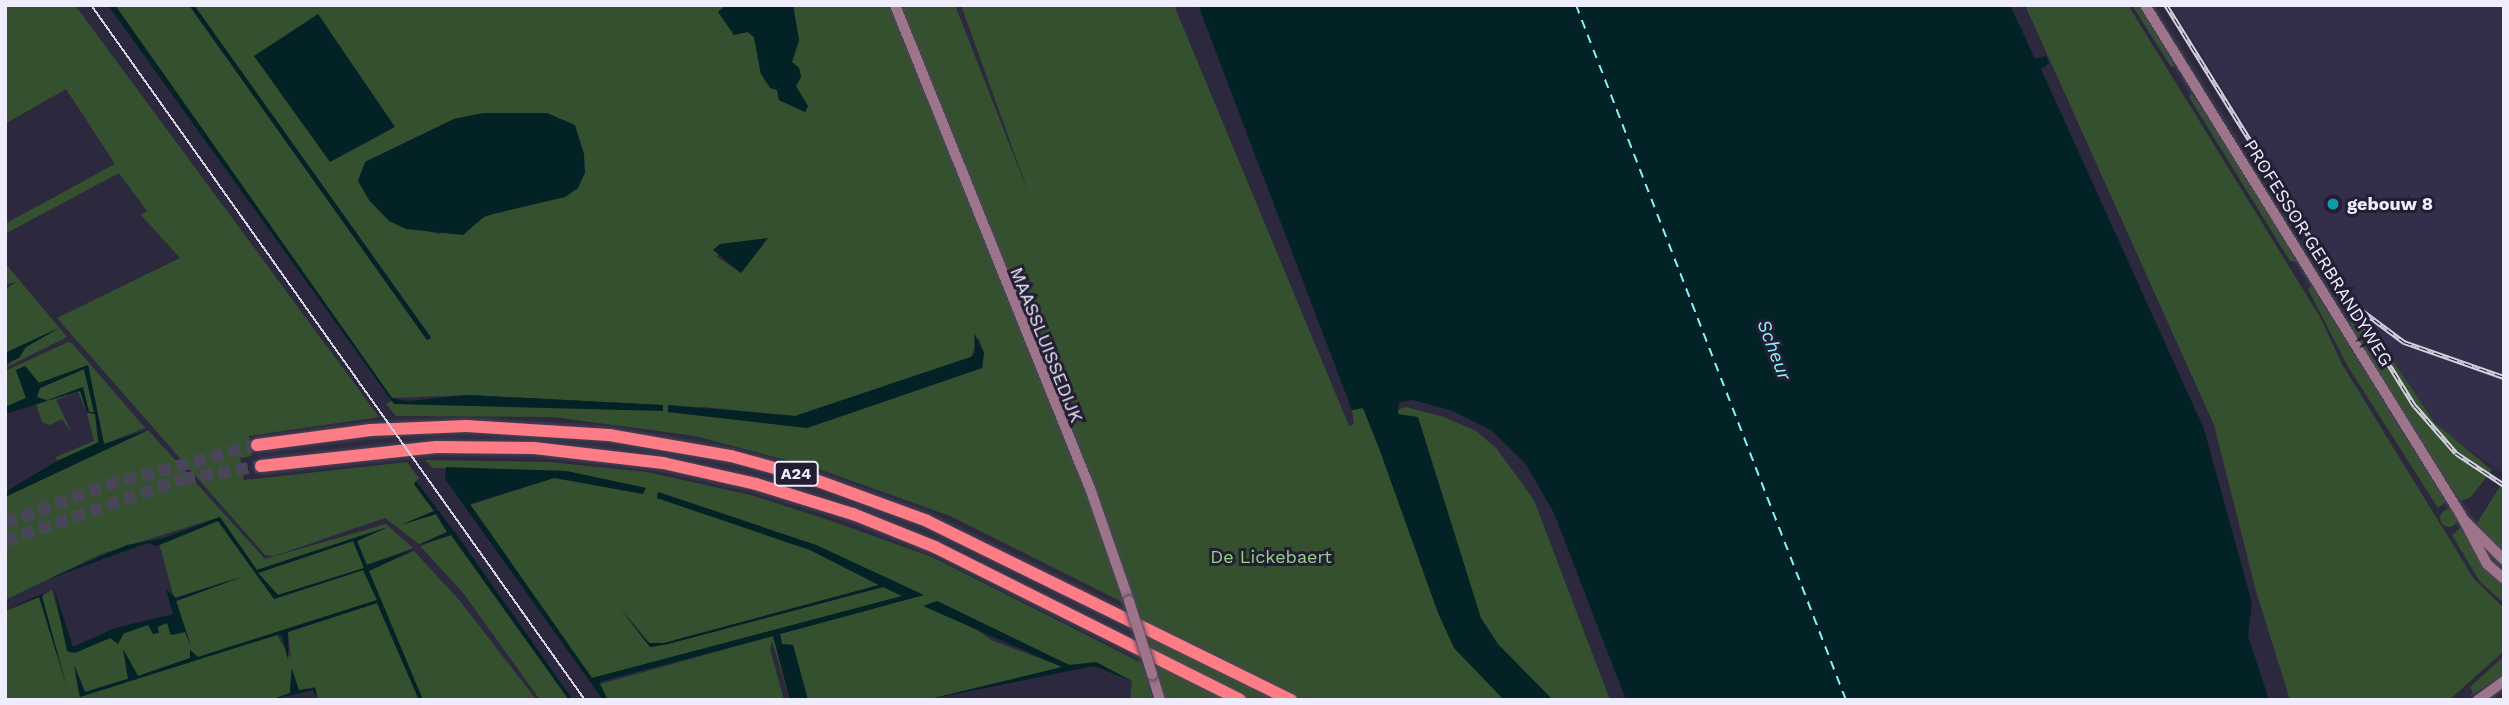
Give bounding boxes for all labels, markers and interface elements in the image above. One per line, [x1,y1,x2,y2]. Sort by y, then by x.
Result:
street label: PROFESSOR GERBRANDYWEG [2239,136,2397,370]
place label: gebouw 8 [2347,193,2433,215]
marker: gebouw 8 [2325,196,2341,212]
street label: MAASSLUISSEDIJK [1005,264,1087,426]
water label: Scheur [1752,316,1796,384]
road number: A24 [773,461,819,486]
park label: De Lickebaert [1210,546,1332,568]

